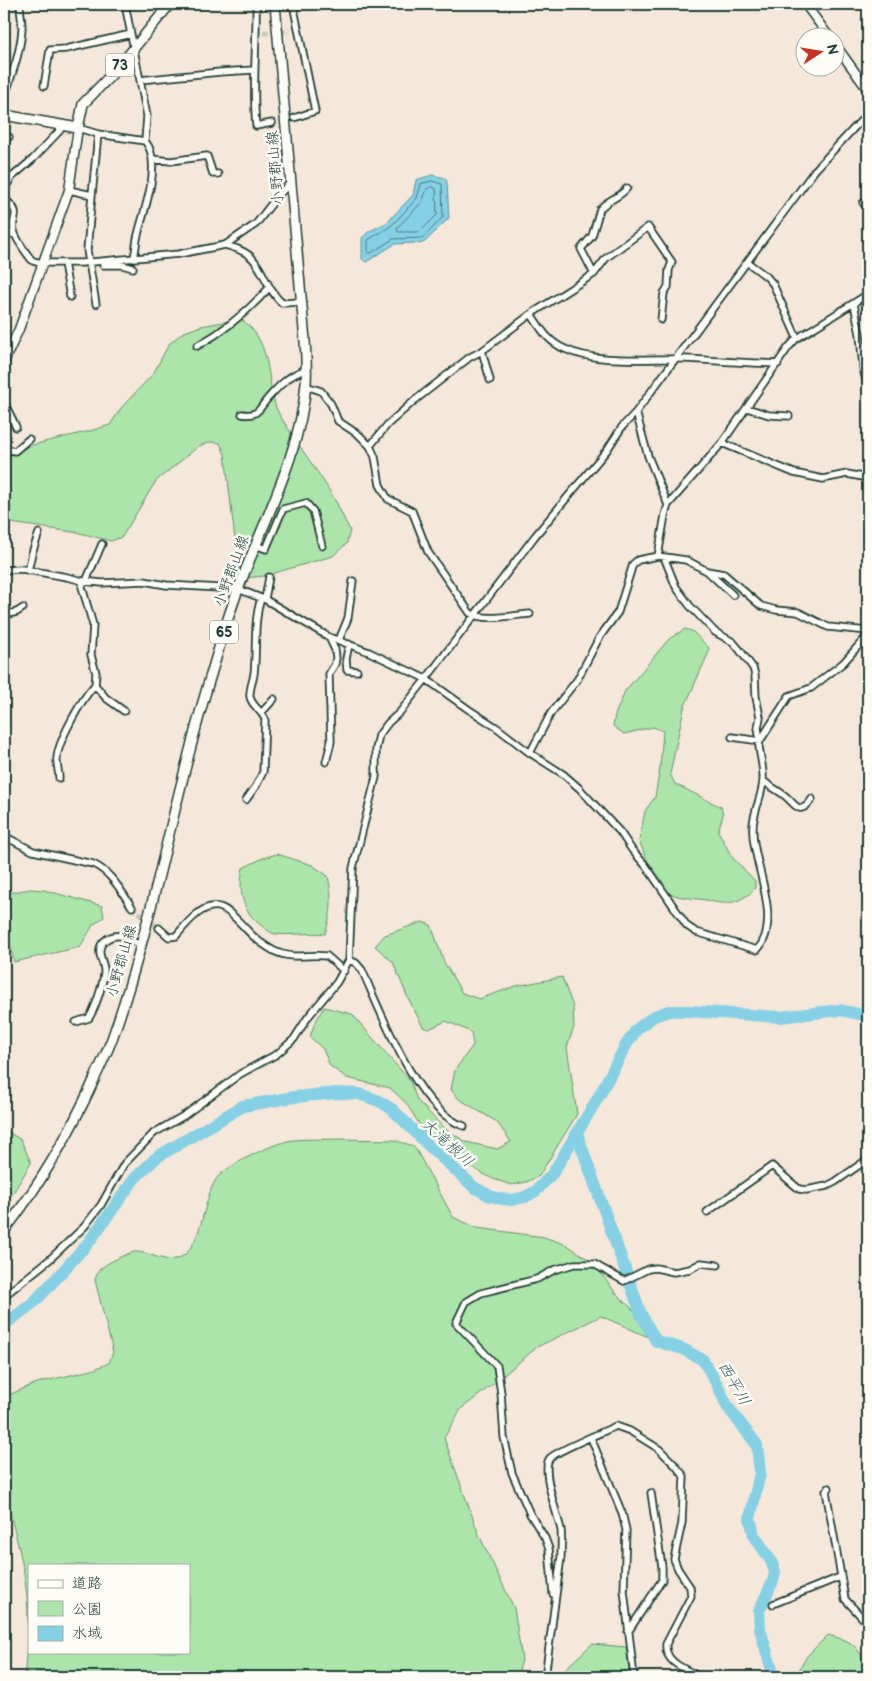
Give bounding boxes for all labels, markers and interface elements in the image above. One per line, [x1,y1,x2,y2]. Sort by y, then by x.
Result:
north arrow [794,28,844,78]
text: N [823,42,842,56]
road number: 73 [106,54,134,76]
street label: 小野郡山線 [263,130,288,206]
street label: 小野郡山線 [210,533,253,610]
road number: 65 [210,620,238,644]
street label: 小野郡山線 [102,922,141,1000]
water label: 大滝根川 [417,1115,477,1172]
water label: 西平川 [713,1358,754,1409]
legend [28,1564,190,1654]
text: 道路 [72,1574,102,1593]
text: 公園 [72,1600,102,1619]
text: 水域 [72,1624,102,1643]

